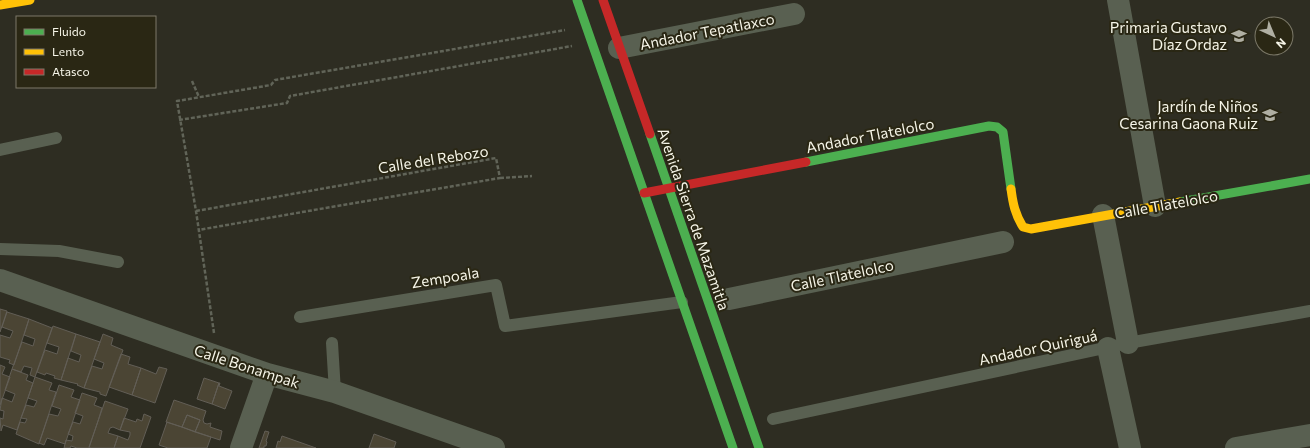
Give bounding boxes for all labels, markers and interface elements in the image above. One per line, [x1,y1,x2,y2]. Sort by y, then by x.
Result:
street label: Andador Tepatlaxco [638,9,776,53]
legend [16,16,156,88]
north arrow [1254,16,1294,56]
place label: Primaria Gustavo Díaz Ordaz [1110,18,1227,53]
text: Fluido [52,24,86,38]
school or university icon: Primaria Gustavo Díaz Ordaz [1230,27,1248,45]
text: N [1274,36,1289,51]
text: Lento [52,44,84,58]
text: Atasco [52,64,90,78]
place label: Jardín de Niños Cesarina Gaona Ruiz [1119,97,1258,132]
school or university icon: Jardín de Niños Cesarina Gaona Ruiz [1261,106,1279,124]
street label: Andador Tlatelolco [804,114,936,156]
street label: Avenida Sierra de Mazamitla [654,125,734,313]
street label: Calle del Rebozo [377,141,489,177]
street label: Calle Tlatelolco [1113,186,1219,222]
street label: Calle Tlatelolco [789,255,895,295]
street label: Zempoala [410,263,480,291]
street label: Andador Quiriguá [977,326,1099,368]
street label: Calle Bonampak [192,341,302,391]

